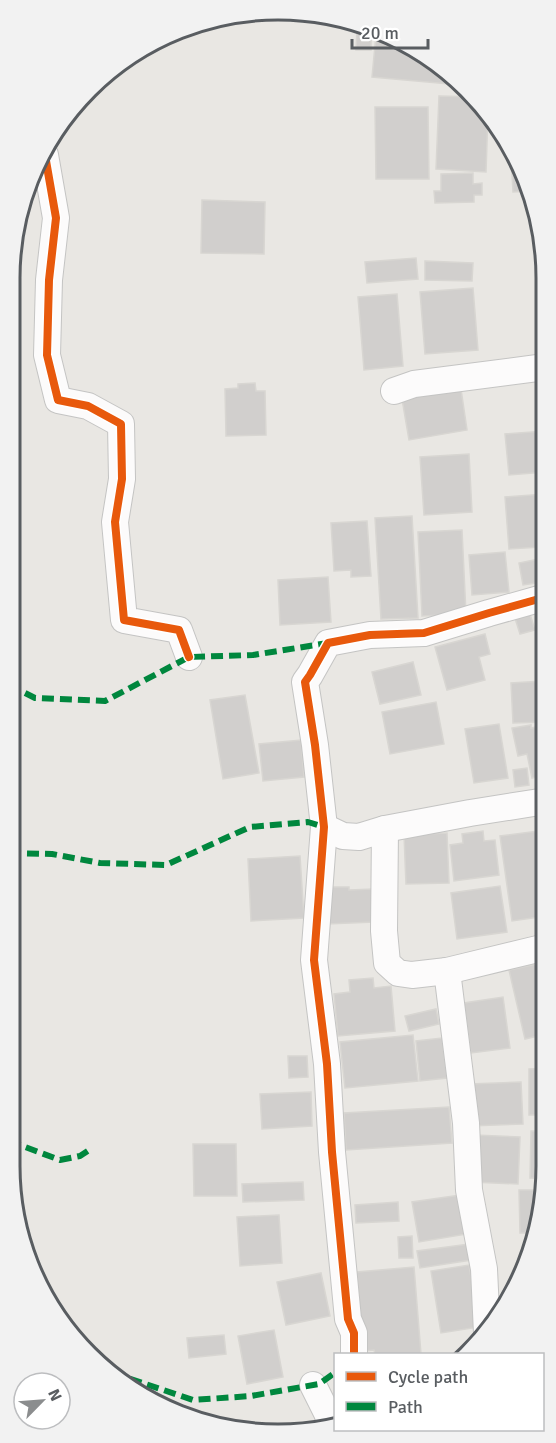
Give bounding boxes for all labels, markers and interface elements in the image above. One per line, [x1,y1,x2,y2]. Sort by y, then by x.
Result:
scale bar [352,12,428,50]
text: 20 m [361,22,399,44]
legend [334,1353,544,1431]
text: Cycle path [388,1366,468,1388]
north arrow [12,1371,72,1431]
text: N [43,1386,66,1404]
text: Path [388,1396,423,1418]

